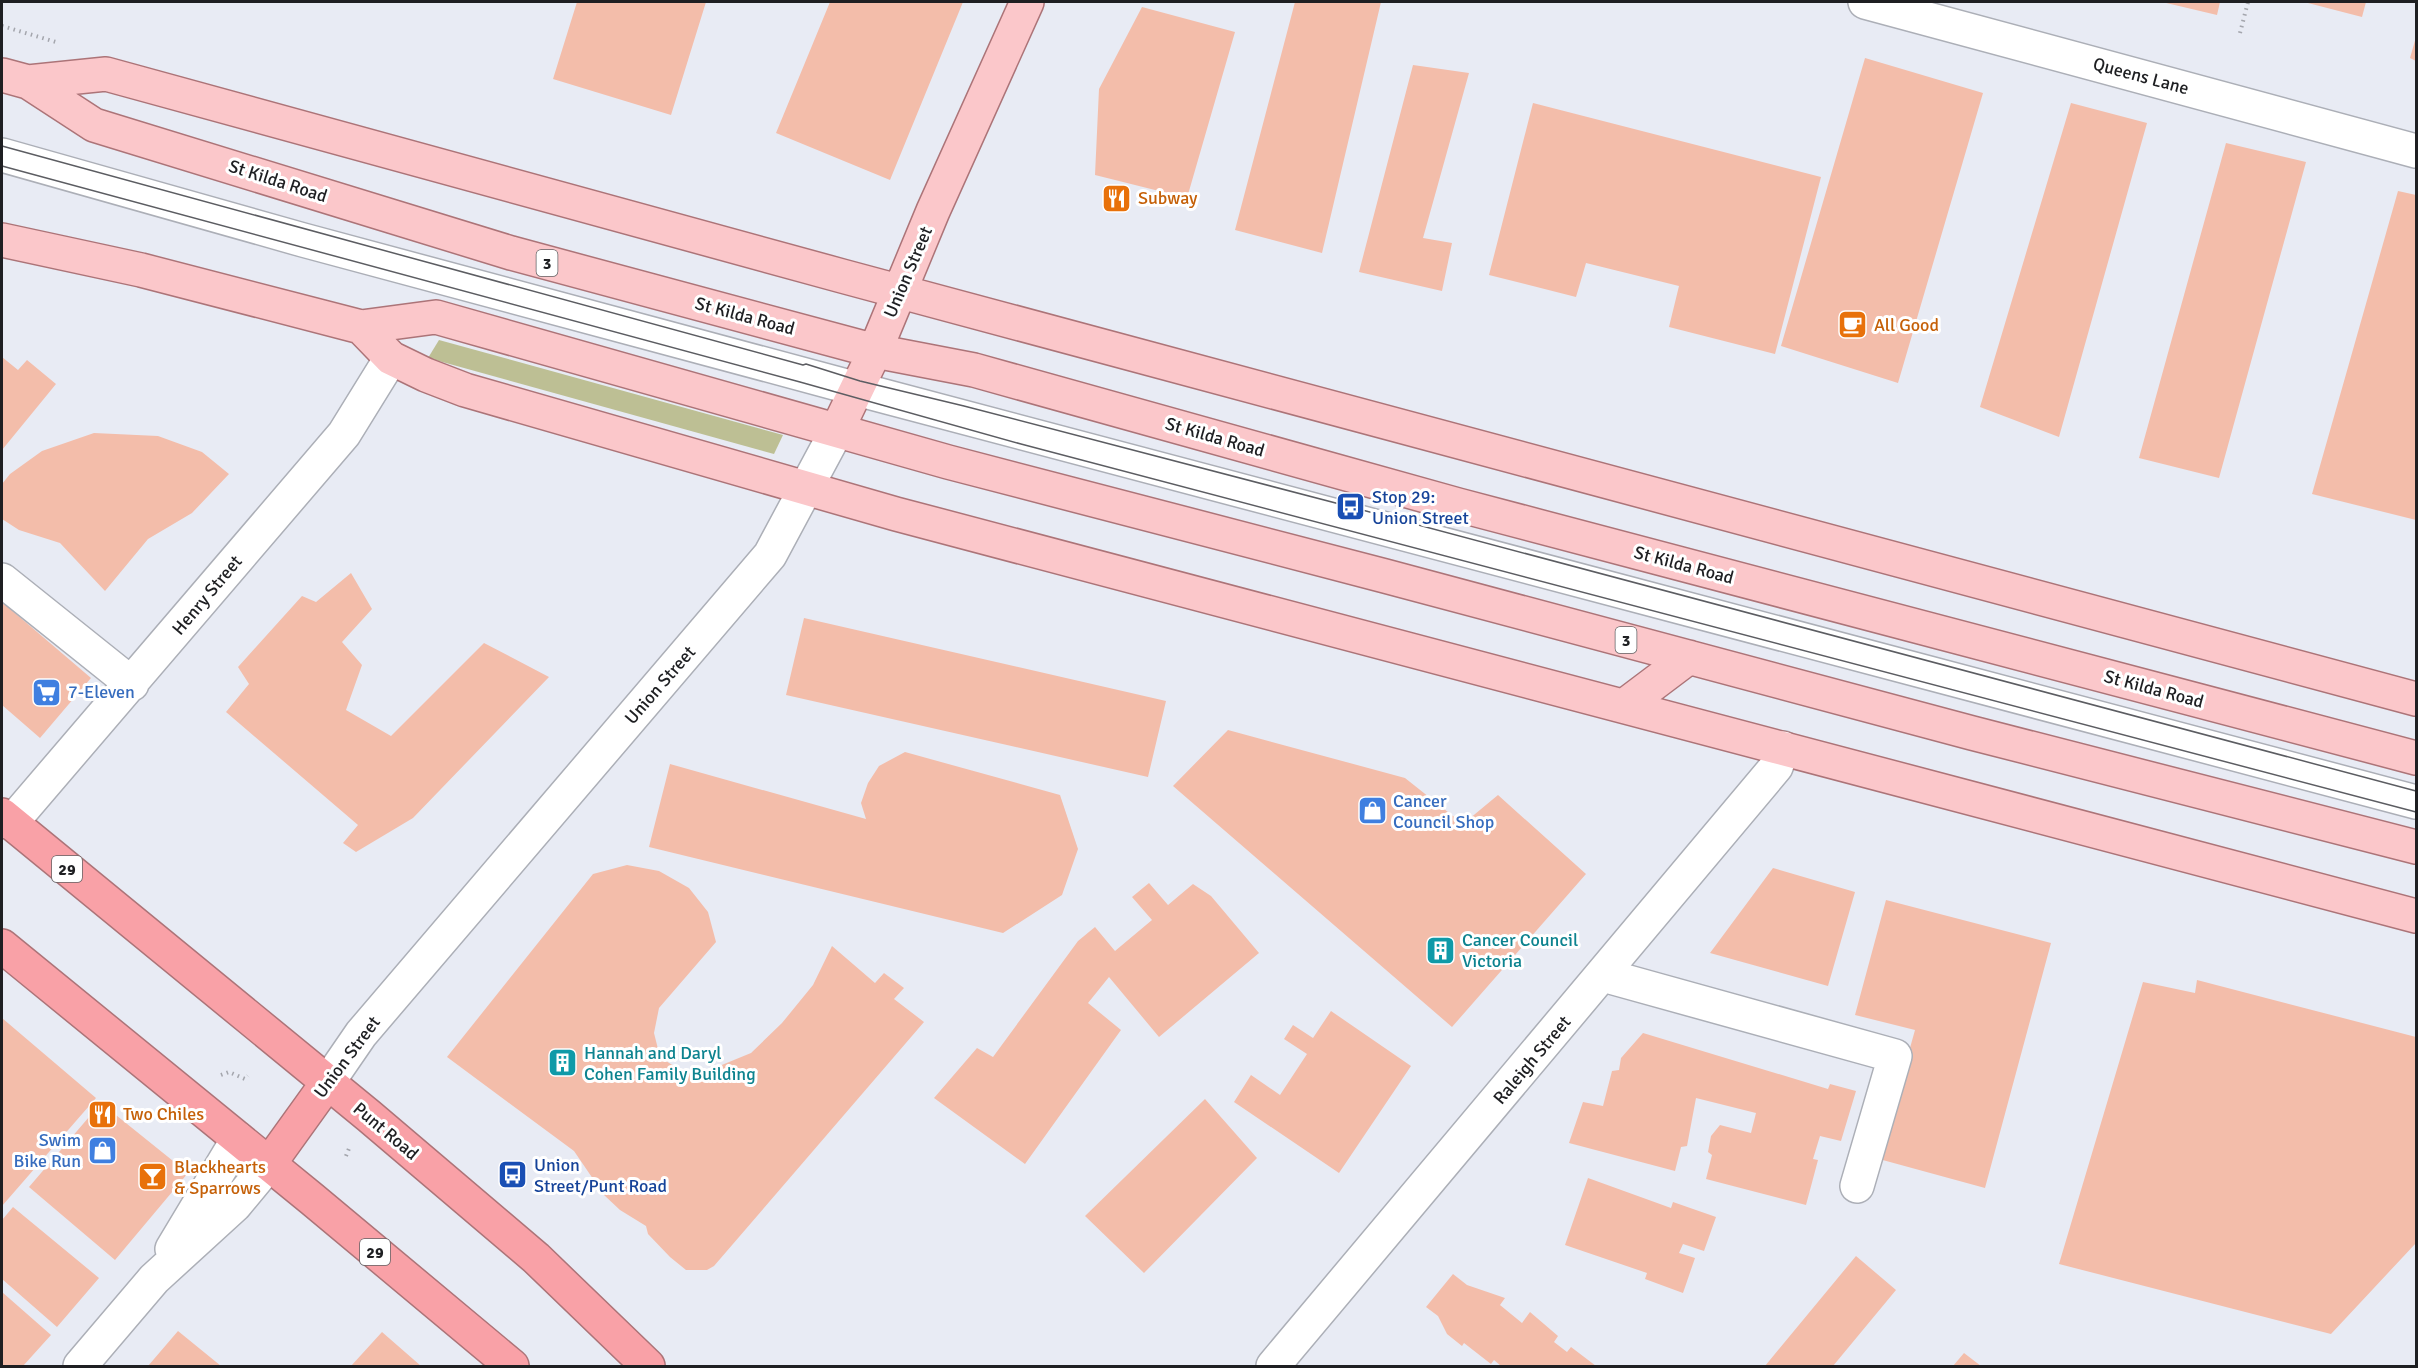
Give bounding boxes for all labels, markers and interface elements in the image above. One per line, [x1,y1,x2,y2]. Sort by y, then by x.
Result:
street label: Queens Lane [2091,53,2191,99]
street label: St Kilda Road [226,155,330,207]
restaurant icon: Subway [1101,182,1133,214]
place label: Subway [1138,187,1198,209]
street label: Union Street [879,223,937,321]
road number: 3 [536,250,558,276]
street label: St Kilda Road [693,292,797,340]
cafe icon: All Good [1837,309,1869,341]
place label: All Good [1874,314,1939,336]
street label: St Kilda Road [1163,412,1267,462]
place label: Stop 29: Union Street [1372,486,1469,529]
bus stop icon: Stop 29: Union Street [1335,491,1367,523]
street label: St Kilda Road [1632,541,1736,589]
street label: Henry Street [167,551,247,639]
road number: 3 [1616,627,1636,653]
street label: Union Street [620,641,700,729]
street label: St Kilda Road [2102,665,2206,713]
supermarket icon: 7-Eleven [31,676,63,708]
place label: 7-Eleven [68,681,135,703]
place label: Cancer Council Shop [1393,790,1494,833]
shop icon: Cancer Council Shop [1356,795,1388,827]
road number: 29 [52,856,82,882]
place label: Cancer Council Victoria [1462,929,1578,972]
building icon: Cancer Council Victoria [1425,934,1457,966]
street label: Raleigh Street [1489,1011,1575,1109]
street label: Union Street [309,1012,385,1102]
place label: Hannah and Daryl Cohen Family Building [584,1042,756,1085]
building icon: Hannah and Daryl Cohen Family Building [547,1047,579,1079]
street label: Punt Road [349,1097,423,1165]
restaurant icon: Two Chiles [86,1098,118,1130]
place label: Two Chiles [123,1103,204,1125]
place label: Swim Bike Run [14,1129,81,1172]
shop icon: Swim Bike Run [86,1134,118,1166]
place label: Union Street/Punt Road [534,1154,667,1197]
place label: Blackhearts & Sparrows [174,1156,266,1199]
bus stop icon: Union Street/Punt Road [497,1159,529,1191]
bar icon: Blackhearts & Sparrows [137,1161,169,1193]
road number: 29 [360,1239,390,1265]

